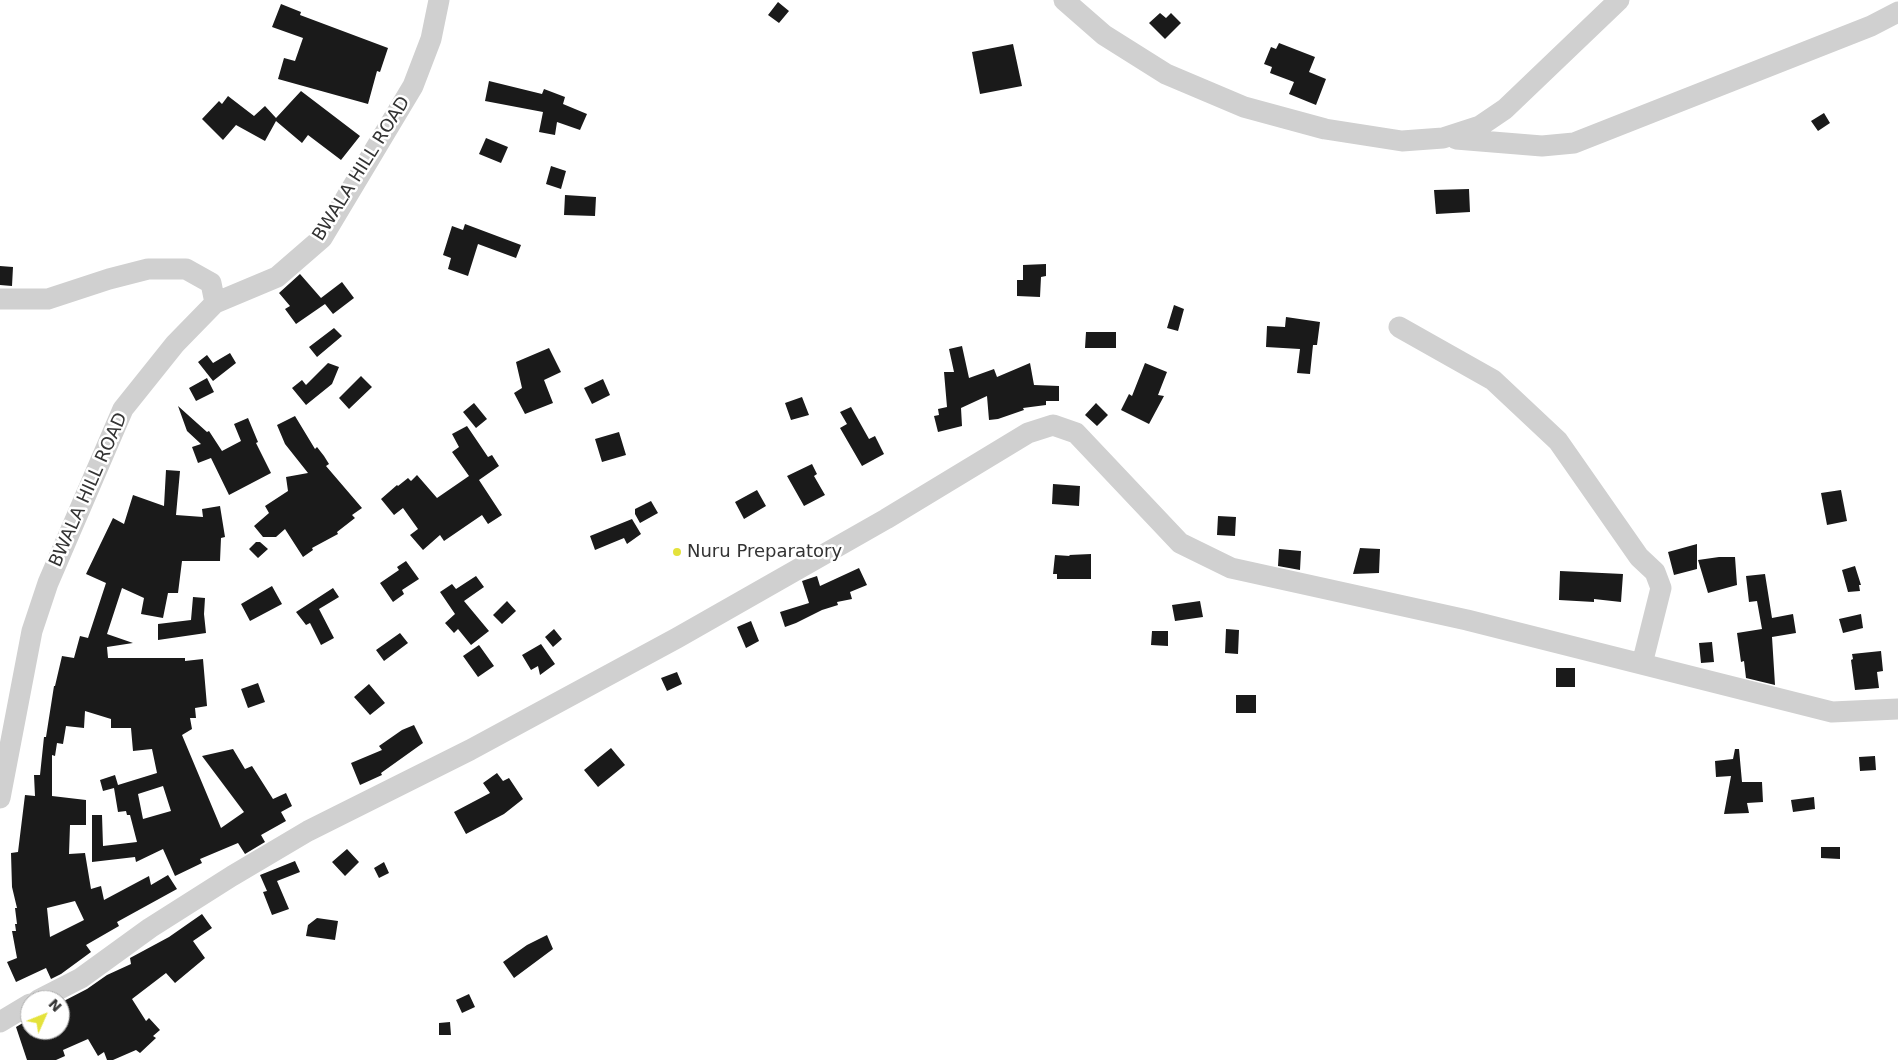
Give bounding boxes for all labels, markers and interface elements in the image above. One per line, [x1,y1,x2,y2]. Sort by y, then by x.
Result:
street label: BWALA HILL ROAD [309,93,415,245]
street label: BWALA HILL ROAD [45,410,133,570]
place label: Nuru Preparatory [687,541,842,563]
marker: Nuru Preparatory [671,546,683,558]
north arrow [20,990,70,1040]
text: N [45,996,65,1015]

